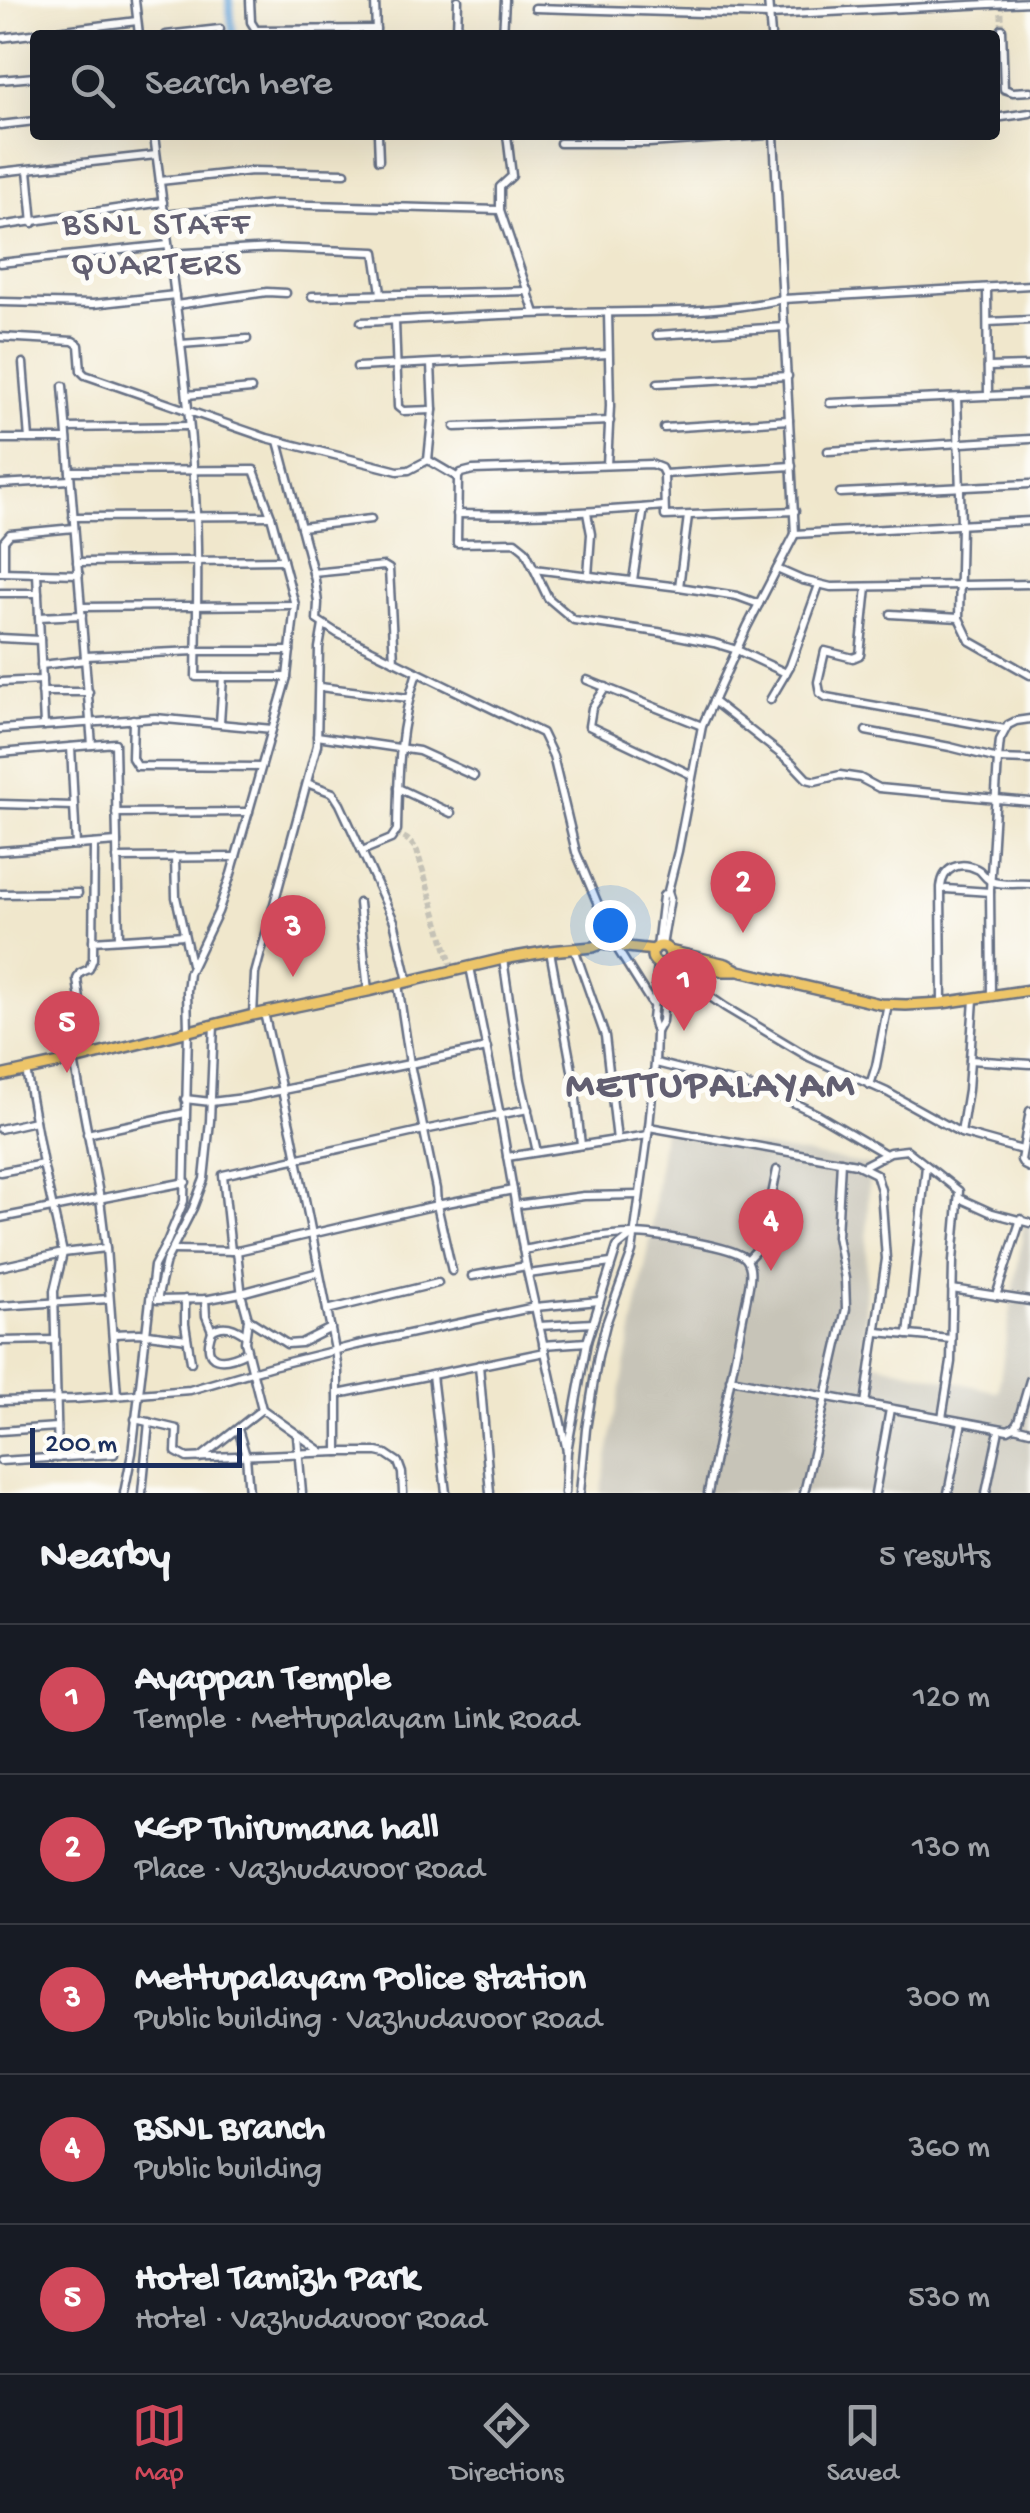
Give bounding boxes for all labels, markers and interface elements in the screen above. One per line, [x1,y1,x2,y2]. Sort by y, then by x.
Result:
search box [30,30,1000,140]
icon: search [65,58,120,113]
text: Search here [145,63,332,107]
district label: BSNL STAFF QUARTERS [61,206,252,287]
pin: 2 [710,850,776,933]
pin: 3 [260,894,326,977]
your location [585,900,636,951]
pin: 1 [652,948,716,1031]
pin: 5 [34,990,100,1073]
district label: METTUPALAYAM [566,1064,856,1111]
pin: 4 [738,1188,804,1271]
scale bar [30,1423,242,1468]
text: 200 m [45,1429,117,1462]
text: Nearby [40,1534,170,1583]
text: 5 results [879,1539,990,1577]
text: Ayappan Temple [135,1658,391,1702]
text: 1 [66,1680,79,1718]
text: 120 m [913,1680,990,1718]
text: Temple · Mettupalayam Link Road [135,1702,579,1740]
text: KGP Thirumana hall [135,1808,439,1852]
text: 2 [65,1830,80,1868]
text: 130 m [912,1830,990,1868]
text: Place · Vazhudavoor Road [135,1852,485,1890]
text: Mettupalayam Police station [135,1958,586,2002]
text: 3 [64,1980,81,2018]
text: 300 m [907,1980,990,2018]
text: Public building · Vazhudavoor Road [135,2002,602,2040]
text: BSNL Branch [135,2108,325,2152]
text: 4 [65,2130,80,2168]
text: 360 m [909,2130,990,2168]
text: Public building [135,2152,322,2190]
text: Hotel Tamizh Park [135,2258,418,2302]
text: 5 [64,2280,81,2318]
text: 530 m [908,2280,990,2318]
text: Hotel · Vazhudavoor Road [135,2302,486,2340]
tab: Map [132,2398,187,2491]
tab: Directions [450,2398,564,2491]
tab: Saved [827,2398,898,2491]

